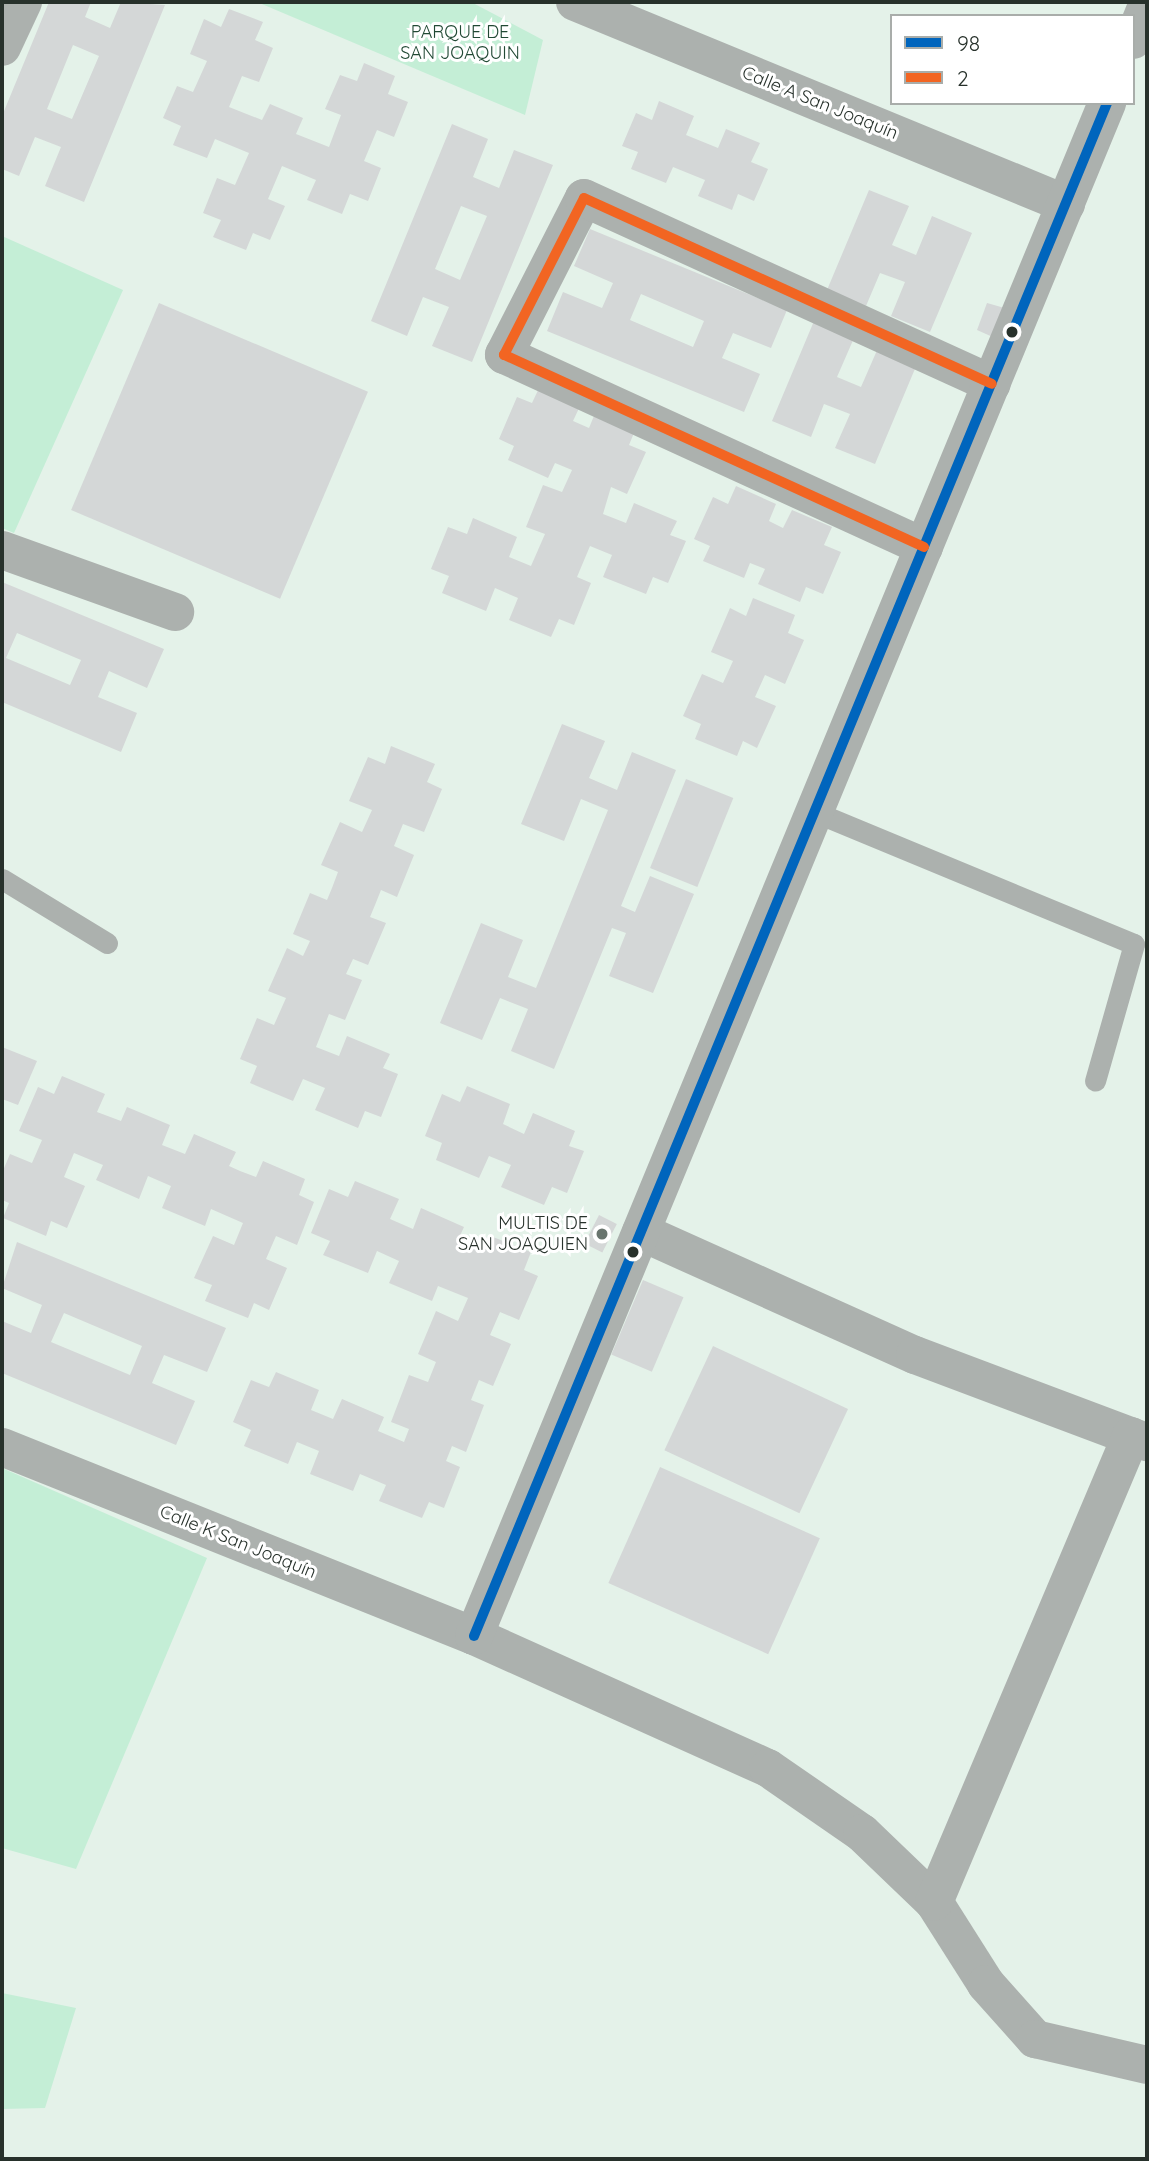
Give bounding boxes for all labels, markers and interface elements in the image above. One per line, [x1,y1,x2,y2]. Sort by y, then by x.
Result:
legend [890,14,1135,105]
park label: PARQUE DE SAN JOAQUIN [400,22,520,64]
text: 98 [957,30,980,56]
street label: Calle A San Joaquín [739,62,901,144]
text: 2 [957,65,969,91]
unlabelled marker [1005,325,1019,339]
place label: MULTIS DE SAN JOAQUIEN [458,1213,588,1256]
marker: MULTIS DE SAN JOAQUIEN [594,1226,610,1242]
unlabelled marker [626,1245,640,1259]
street label: Calle K San Joaquín [157,1501,319,1583]

